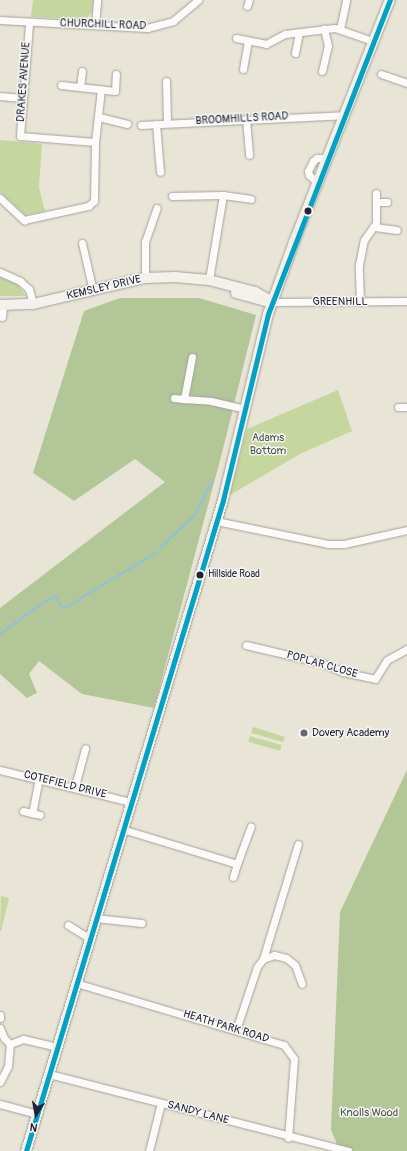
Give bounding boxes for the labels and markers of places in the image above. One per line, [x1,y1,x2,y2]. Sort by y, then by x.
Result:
unlabelled marker [303,206,313,216]
place label: Hillside Road [208,569,260,581]
marker: Hillside Road [195,570,205,580]
place label: Dovery Academy [312,726,389,740]
marker: Dovery Academy [299,728,309,738]

